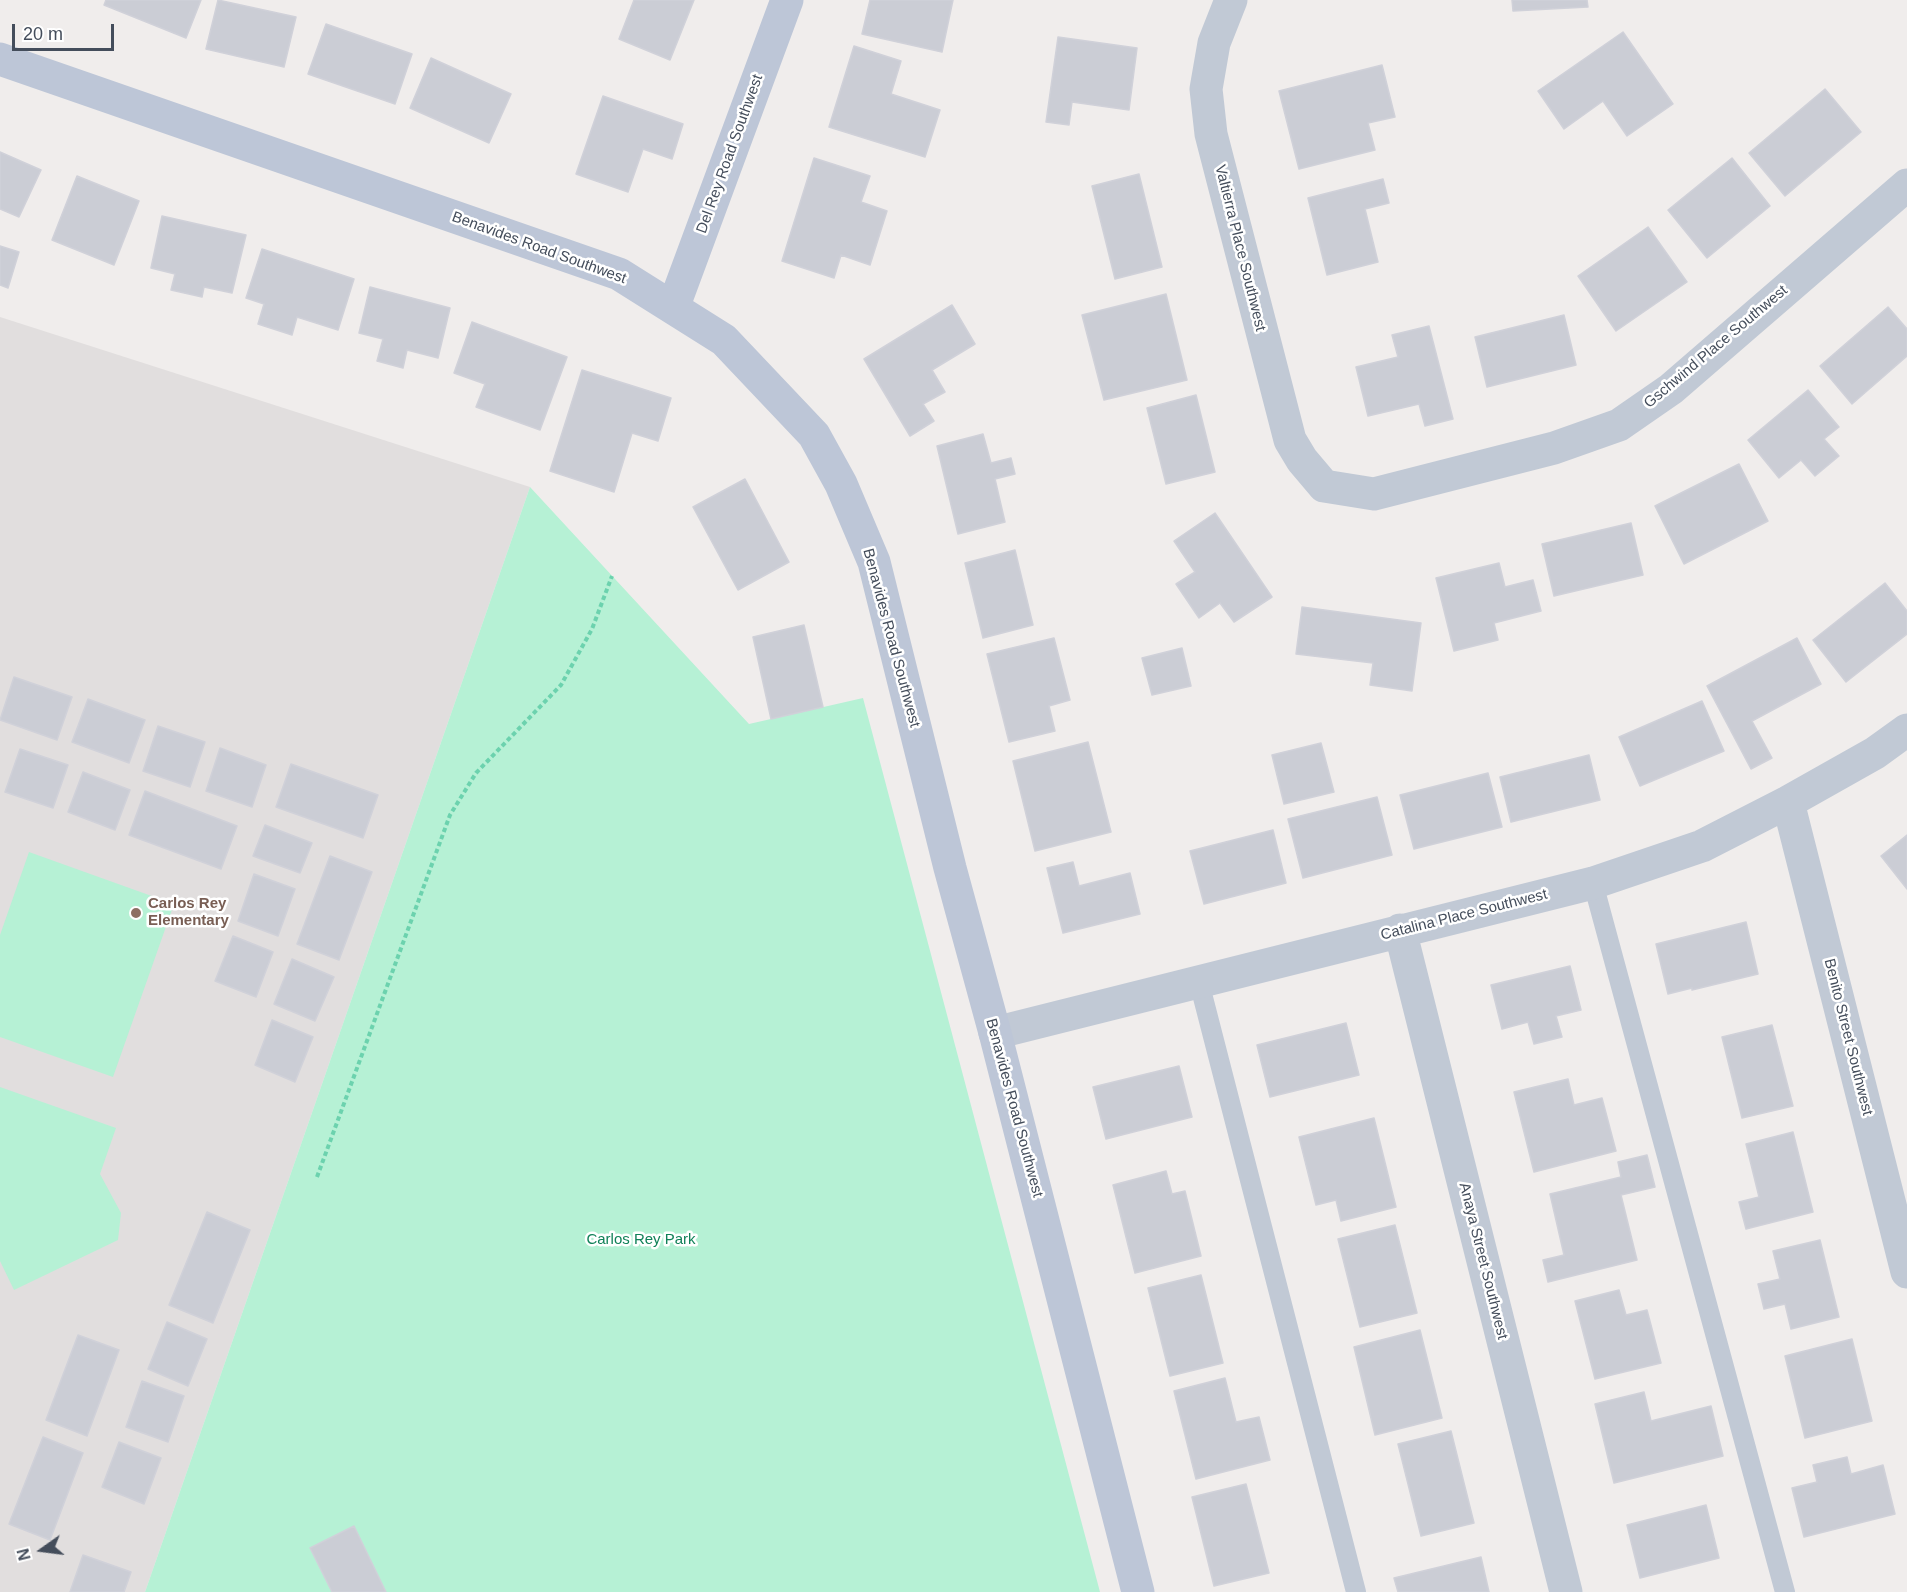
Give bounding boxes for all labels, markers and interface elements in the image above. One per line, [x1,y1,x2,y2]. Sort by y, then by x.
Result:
scale bar [15,12,117,50]
text: 20 m [23,24,63,44]
street label: Del Rey Road Southwest [693,72,767,236]
street label: Valtierra Place Southwest [1211,163,1269,333]
street label: Benavides Road Southwest [449,208,629,288]
street label: Gschwind Place Southwest [1641,282,1791,412]
street label: Benavides Road Southwest [858,547,924,729]
street label: Catalina Place Southwest [1379,886,1549,944]
place label: Carlos Rey Elementary [148,895,229,930]
marker: Carlos Rey Elementary [129,906,143,920]
street label: Benito Street Southwest [1820,957,1876,1117]
street label: Benavides Road Southwest [981,1017,1047,1199]
street label: Anaya Street Southwest [1455,1181,1511,1341]
park label: Carlos Rey Park [586,1231,696,1249]
north arrow [12,1520,72,1580]
text: N [14,1547,34,1562]

